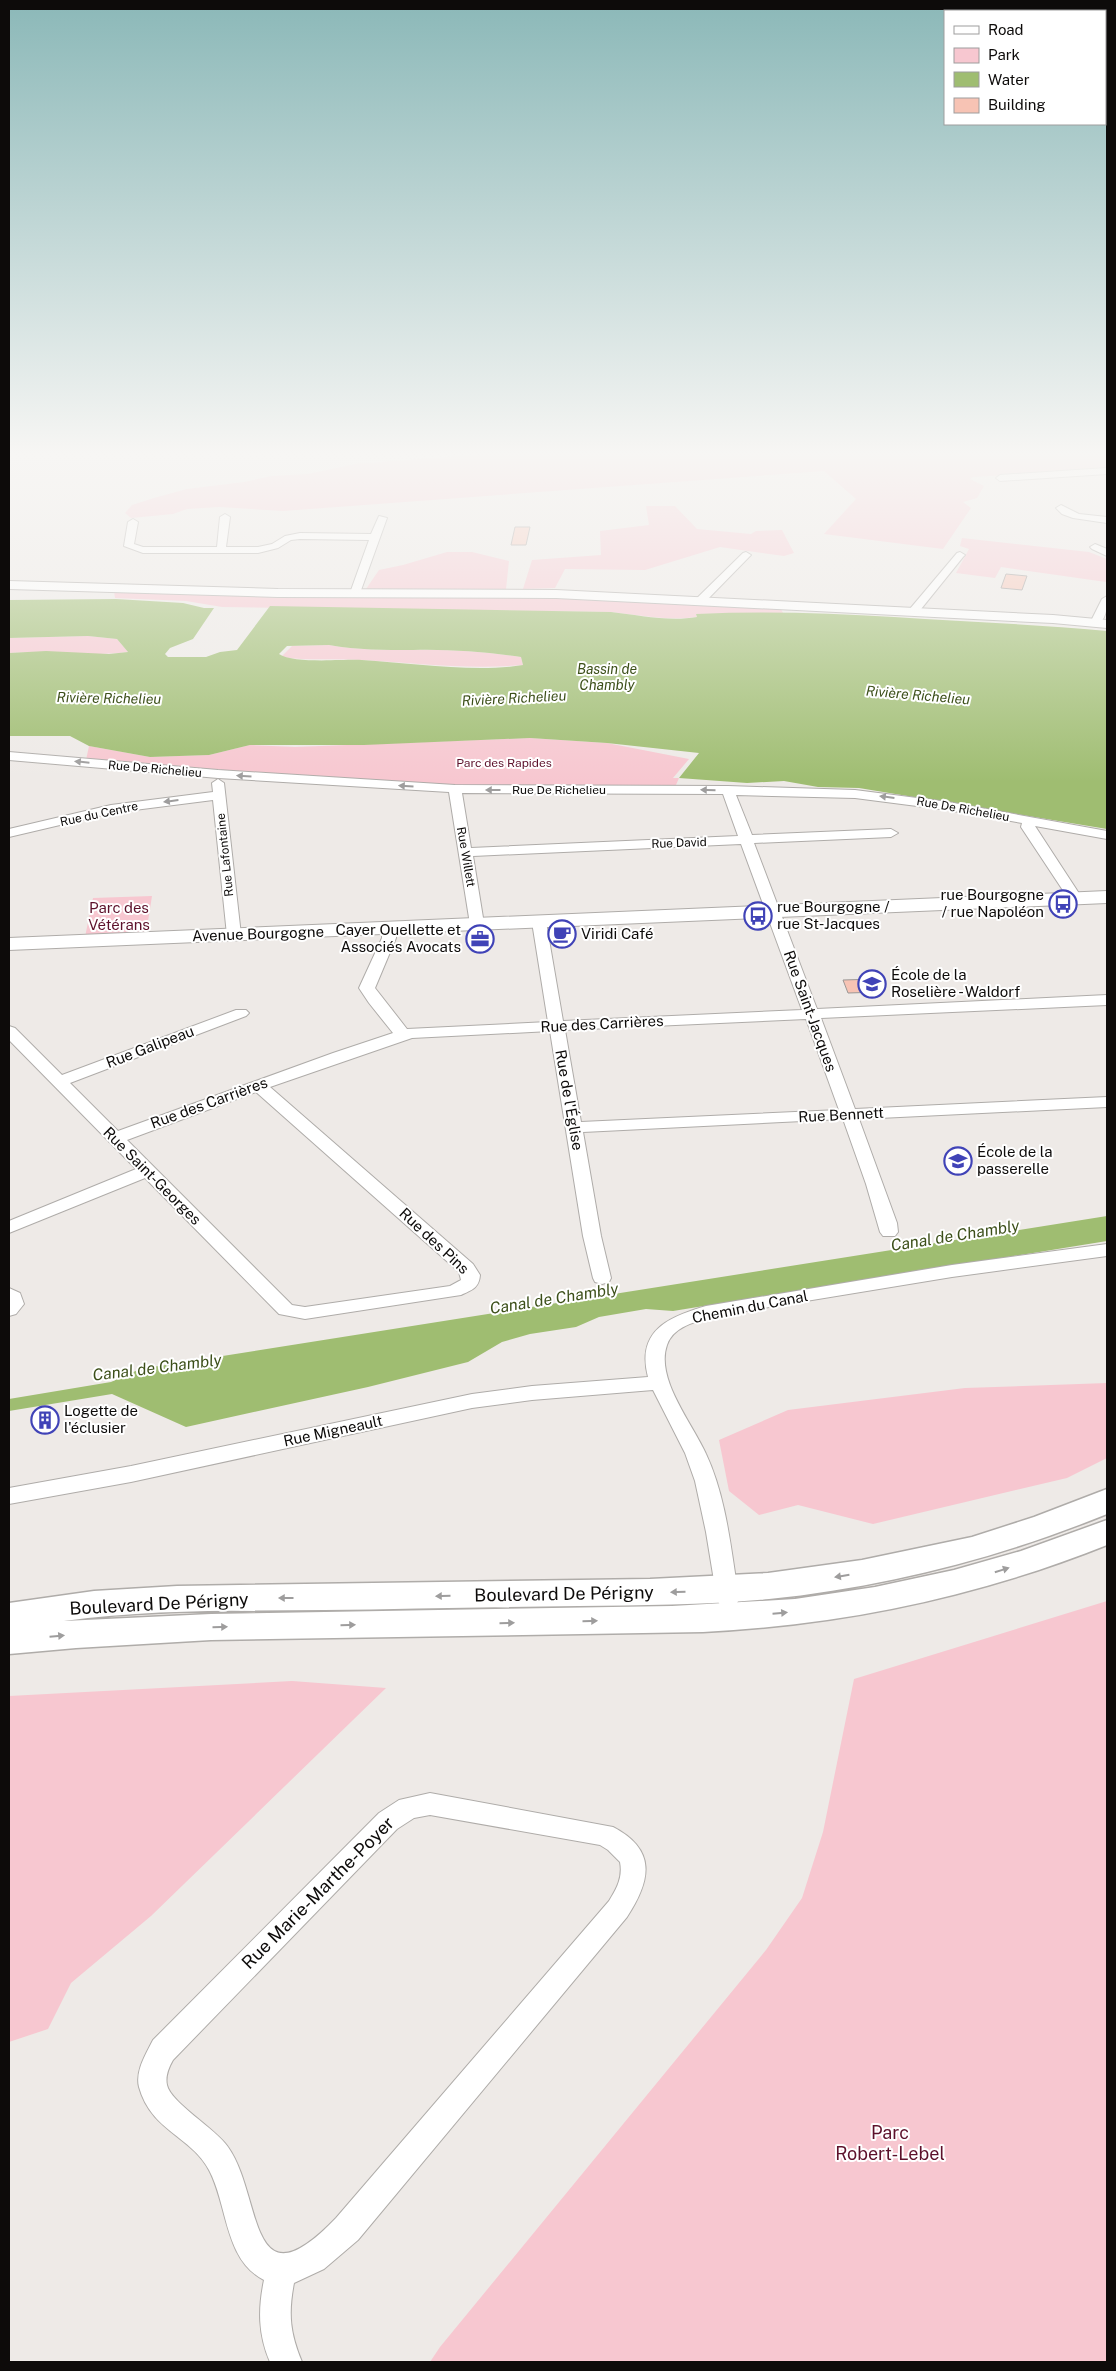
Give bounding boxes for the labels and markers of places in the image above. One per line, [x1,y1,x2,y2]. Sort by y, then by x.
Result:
place label: rue Bourgogne / rue Napoléon [940,886,1044,920]
bus stop icon: rue Bourgogne / rue Napoléon [1048,889,1078,919]
place label: rue Bourgogne / rue St-Jacques [777,898,890,932]
bus stop icon: rue Bourgogne / rue St-Jacques [743,901,773,931]
cafe icon: Viridi Café [547,919,577,949]
place label: Cayer Ouellette et Associés Avocats [335,921,461,955]
office icon: Cayer Ouellette et Associés Avocats [465,924,495,954]
place label: Viridi Café [581,925,654,942]
place label: École de la Roselière - Waldorf [891,966,1020,1000]
school or university icon: École de la Roselière - Waldorf [857,969,887,999]
place label: École de la passerelle [977,1143,1053,1177]
school or university icon: École de la passerelle [943,1146,973,1176]
place label: Logette de l'éclusier [64,1402,138,1436]
building icon: Logette de l'éclusier [30,1405,60,1435]

